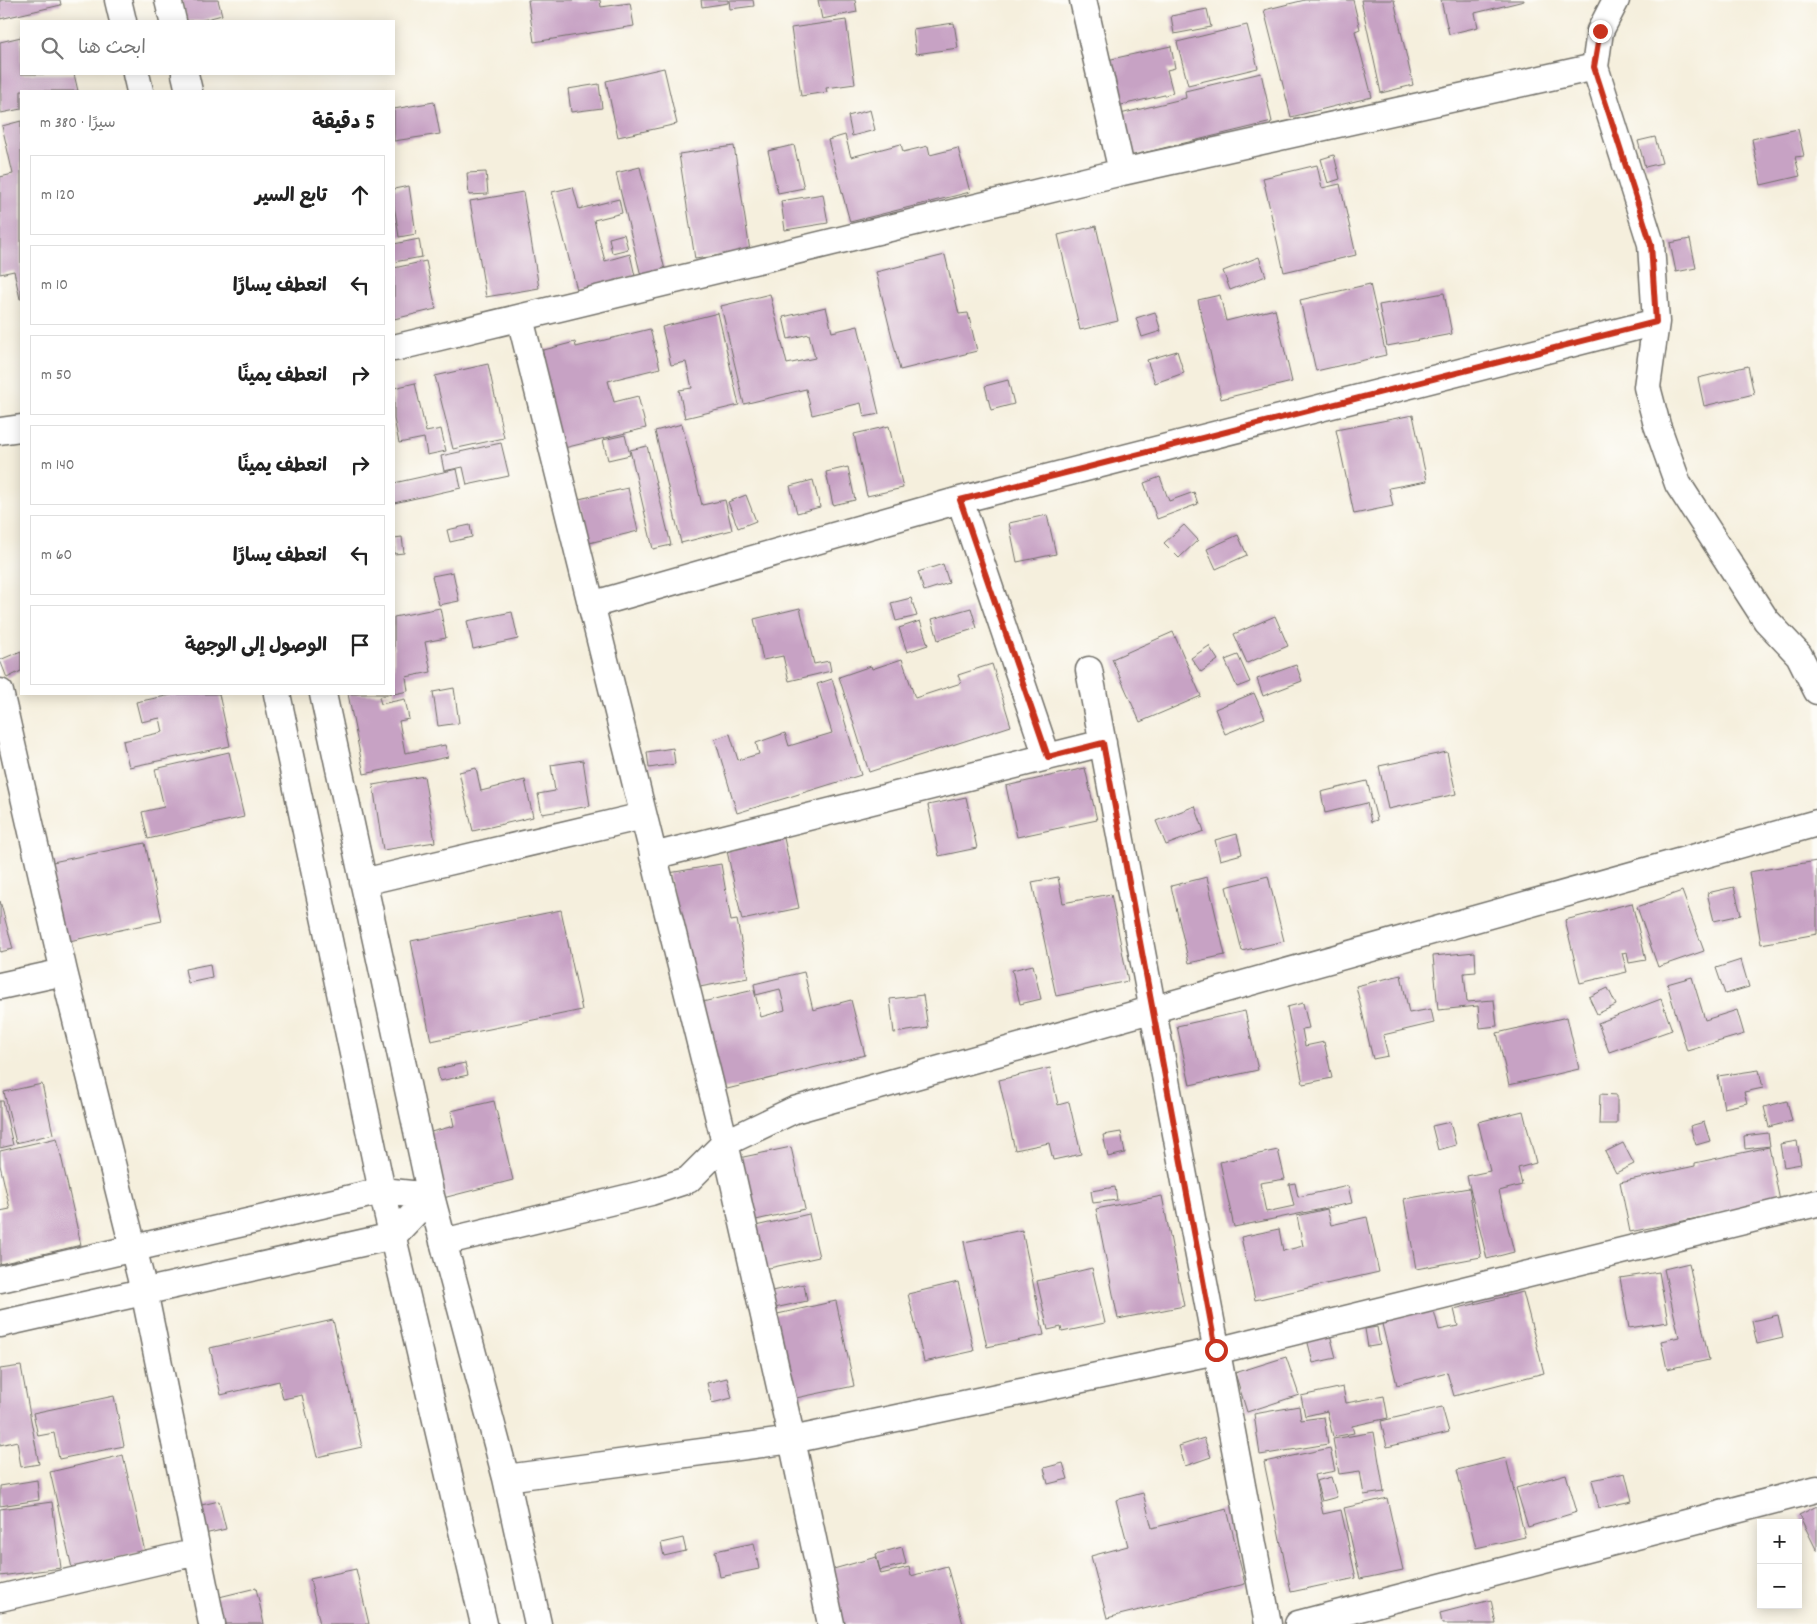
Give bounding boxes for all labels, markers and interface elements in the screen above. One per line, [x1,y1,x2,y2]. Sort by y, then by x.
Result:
search box [20,20,395,75]
route end [1589,20,1612,43]
icon: search [38,34,66,62]
text: ابحث هنا [78,36,146,63]
text: 5 دقيقة [312,109,375,139]
text: سيرًا · 380 m [40,112,116,135]
icon: ahead [346,181,374,209]
text: 120 m [41,184,75,207]
text: تابع السير [255,184,327,211]
icon: left [346,271,374,299]
text: 10 m [41,274,68,297]
text: انعطف يسارًا [233,274,327,301]
icon: right [346,361,374,389]
text: 50 m [41,364,72,387]
text: انعطف يمينًا [238,364,327,391]
icon: right [346,451,374,479]
text: 140 m [41,454,75,477]
text: انعطف يمينًا [238,454,327,481]
icon: left [346,541,374,569]
text: 60 m [41,544,72,567]
text: انعطف يسارًا [233,544,327,571]
icon: arrive [346,631,374,659]
text: الوصول إلى الوجهة [185,634,327,661]
route start [1205,1339,1228,1362]
map controls [1757,1519,1802,1609]
button: + [1757,1519,1802,1564]
button: − [1757,1564,1802,1609]

